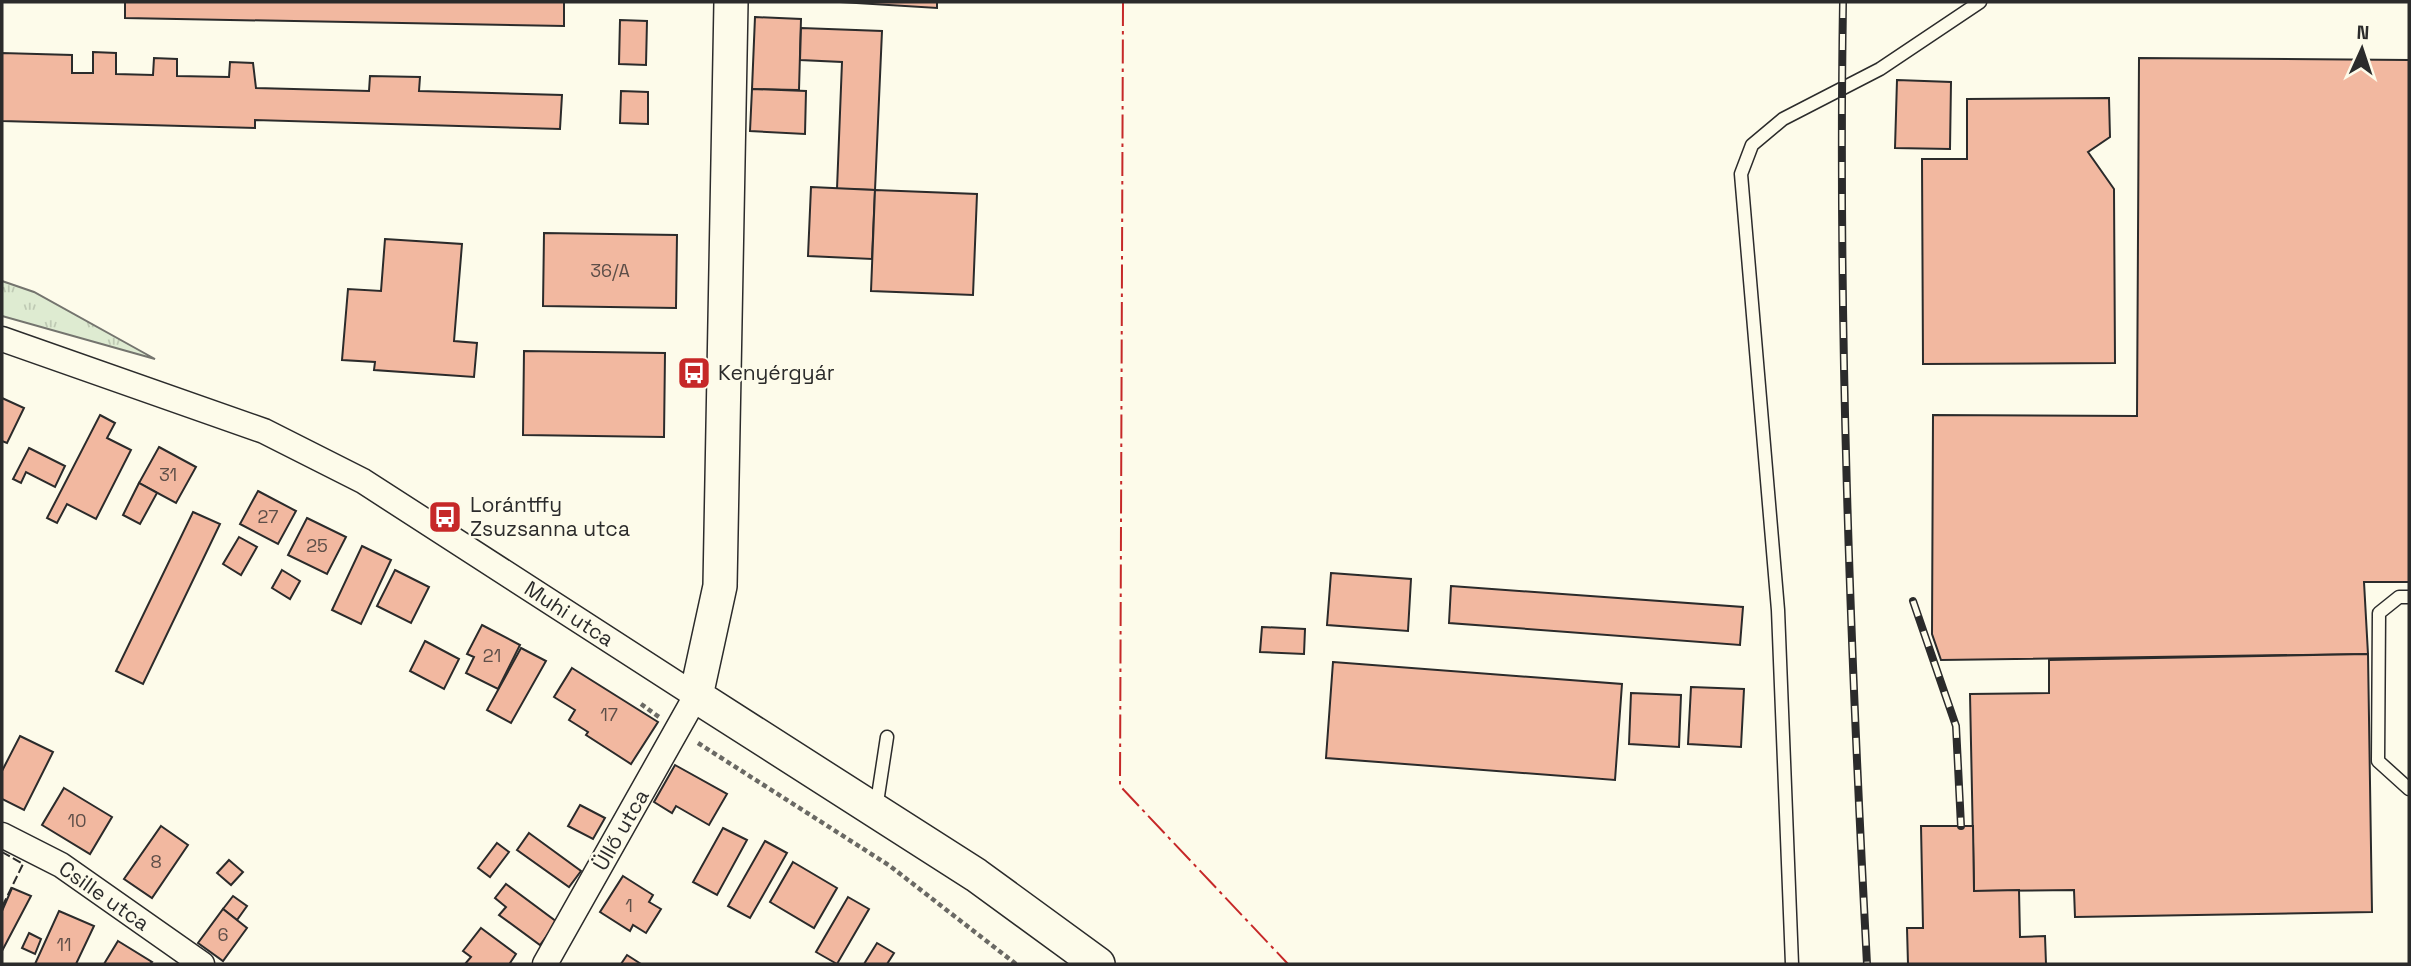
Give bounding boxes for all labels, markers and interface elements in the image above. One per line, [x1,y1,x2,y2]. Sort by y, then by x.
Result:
north arrow [2327,14,2397,84]
text: N [2356,20,2370,45]
house number: 36/A [590,259,630,282]
bus stop icon: Kenyérgyár [675,354,713,392]
place label: Kenyérgyár [718,359,835,386]
house number: 31 [159,463,177,486]
place label: Lorántffy Zsuzsanna utca [470,491,630,542]
bus stop icon: Lorántffy Zsuzsanna utca [426,498,464,536]
house number: 27 [258,505,278,528]
house number: 25 [306,534,328,557]
street label: Muhi utca [519,575,619,652]
house number: 21 [483,644,501,667]
house number: 17 [600,703,618,726]
street label: Üllő utca [587,784,655,875]
house number: 10 [67,809,87,832]
house number: 8 [150,850,162,873]
street label: Csille utca [54,855,155,937]
house number: 1 [625,894,633,917]
house number: 6 [217,923,229,946]
house number: 11 [56,933,72,956]

